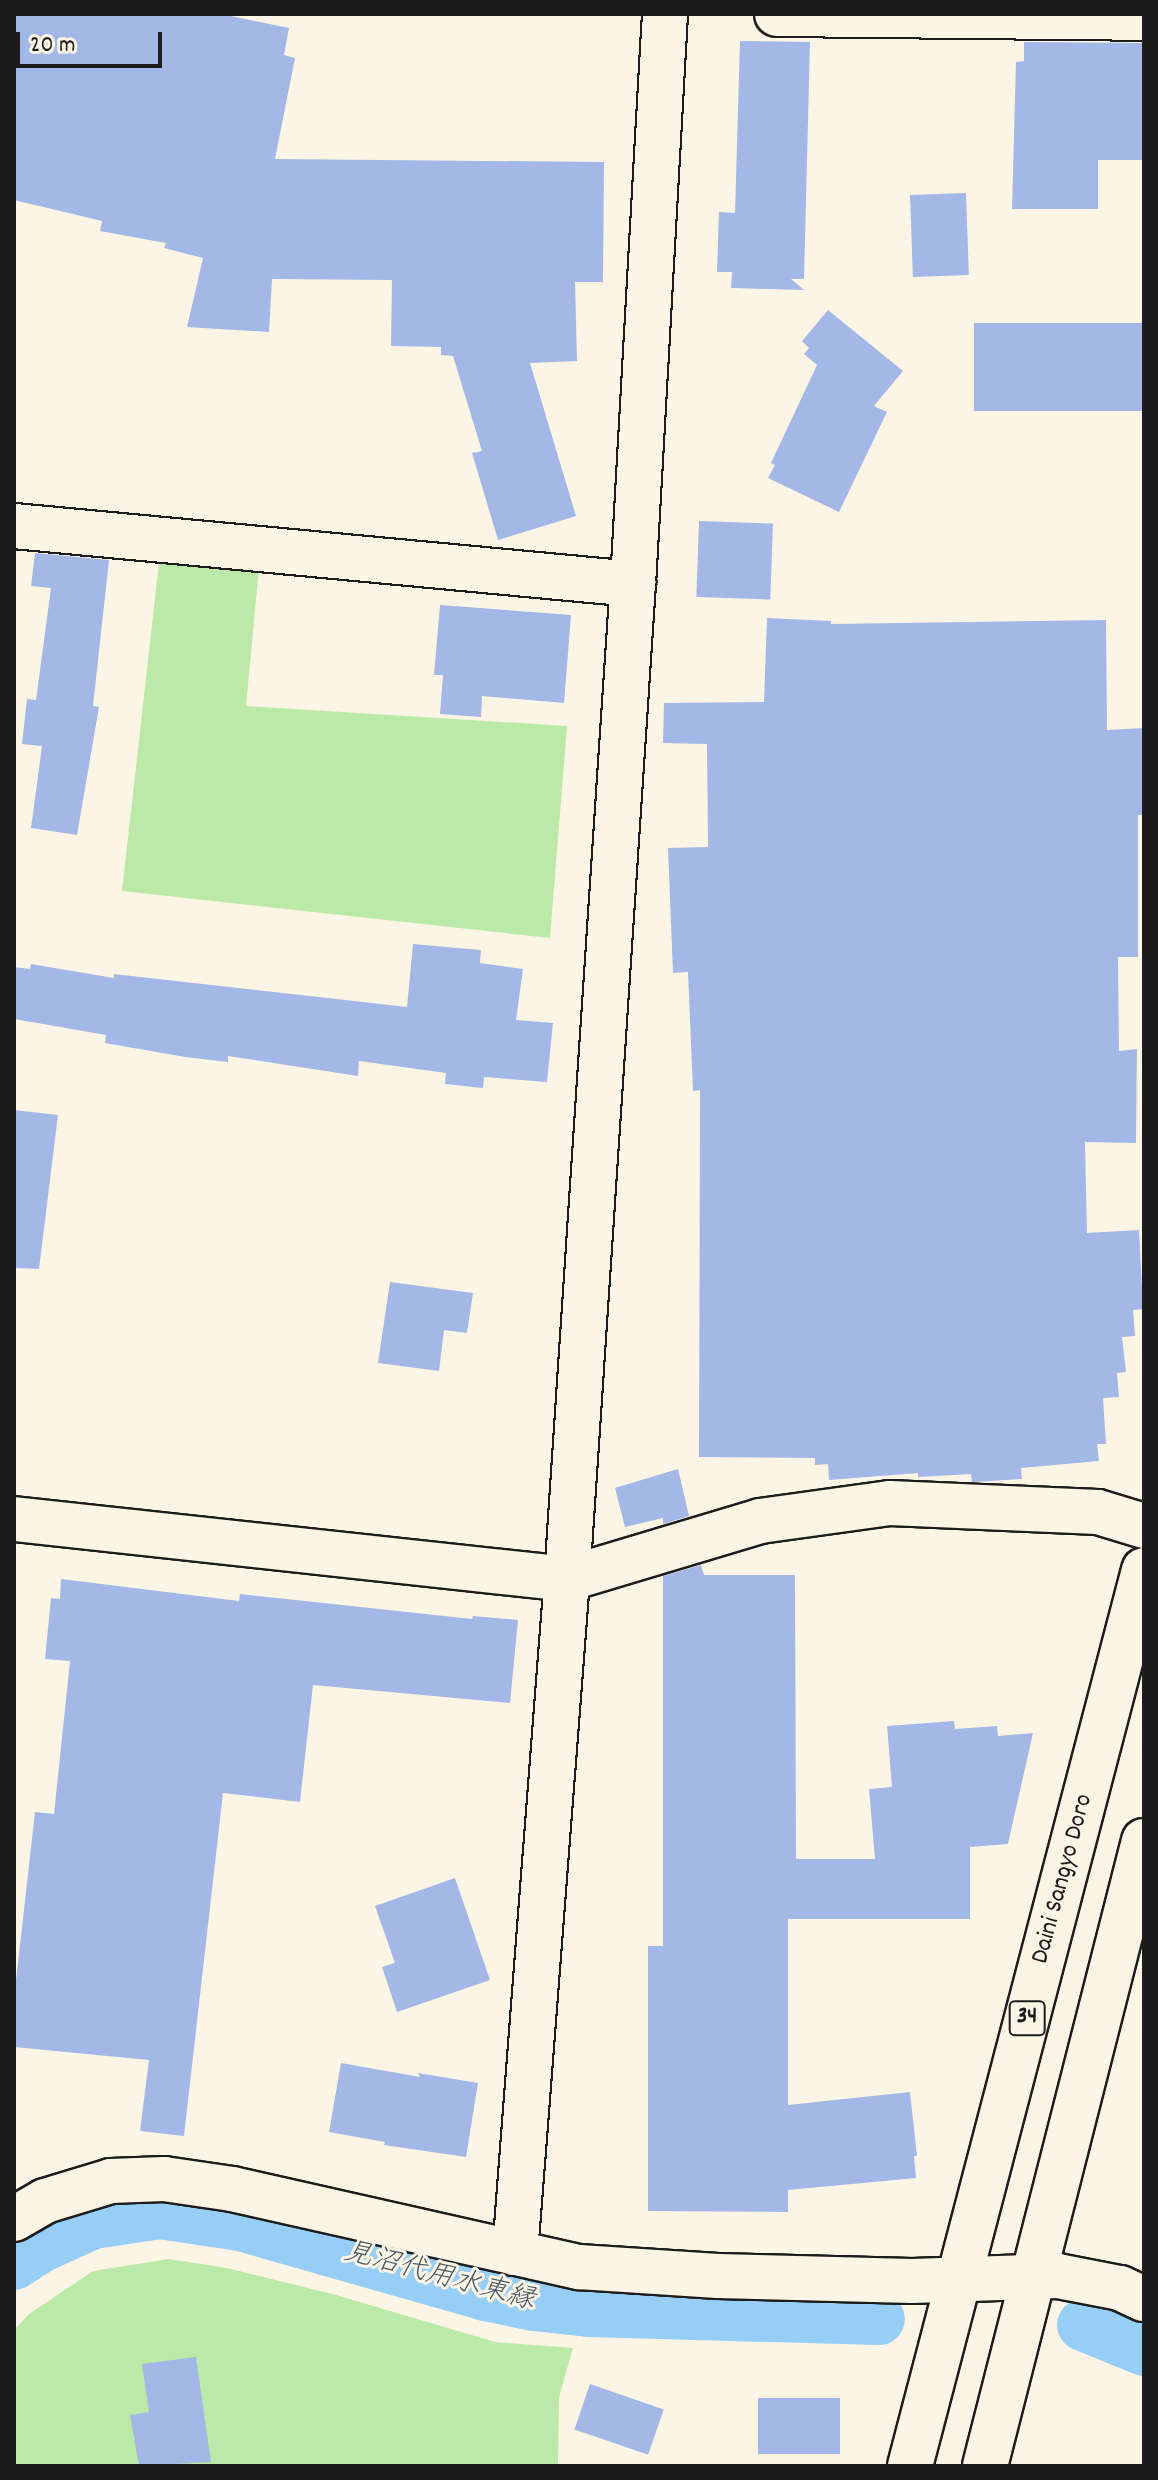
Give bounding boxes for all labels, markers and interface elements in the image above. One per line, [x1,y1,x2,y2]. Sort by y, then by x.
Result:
scale bar [20,16,166,66]
text: 20 m [30,29,76,63]
street label: Daini Sangyo Doro [1025,1791,1101,1967]
road number: 34 [1007,1998,1047,2038]
water label: 見沼代用水東縁 [340,2236,538,2320]

